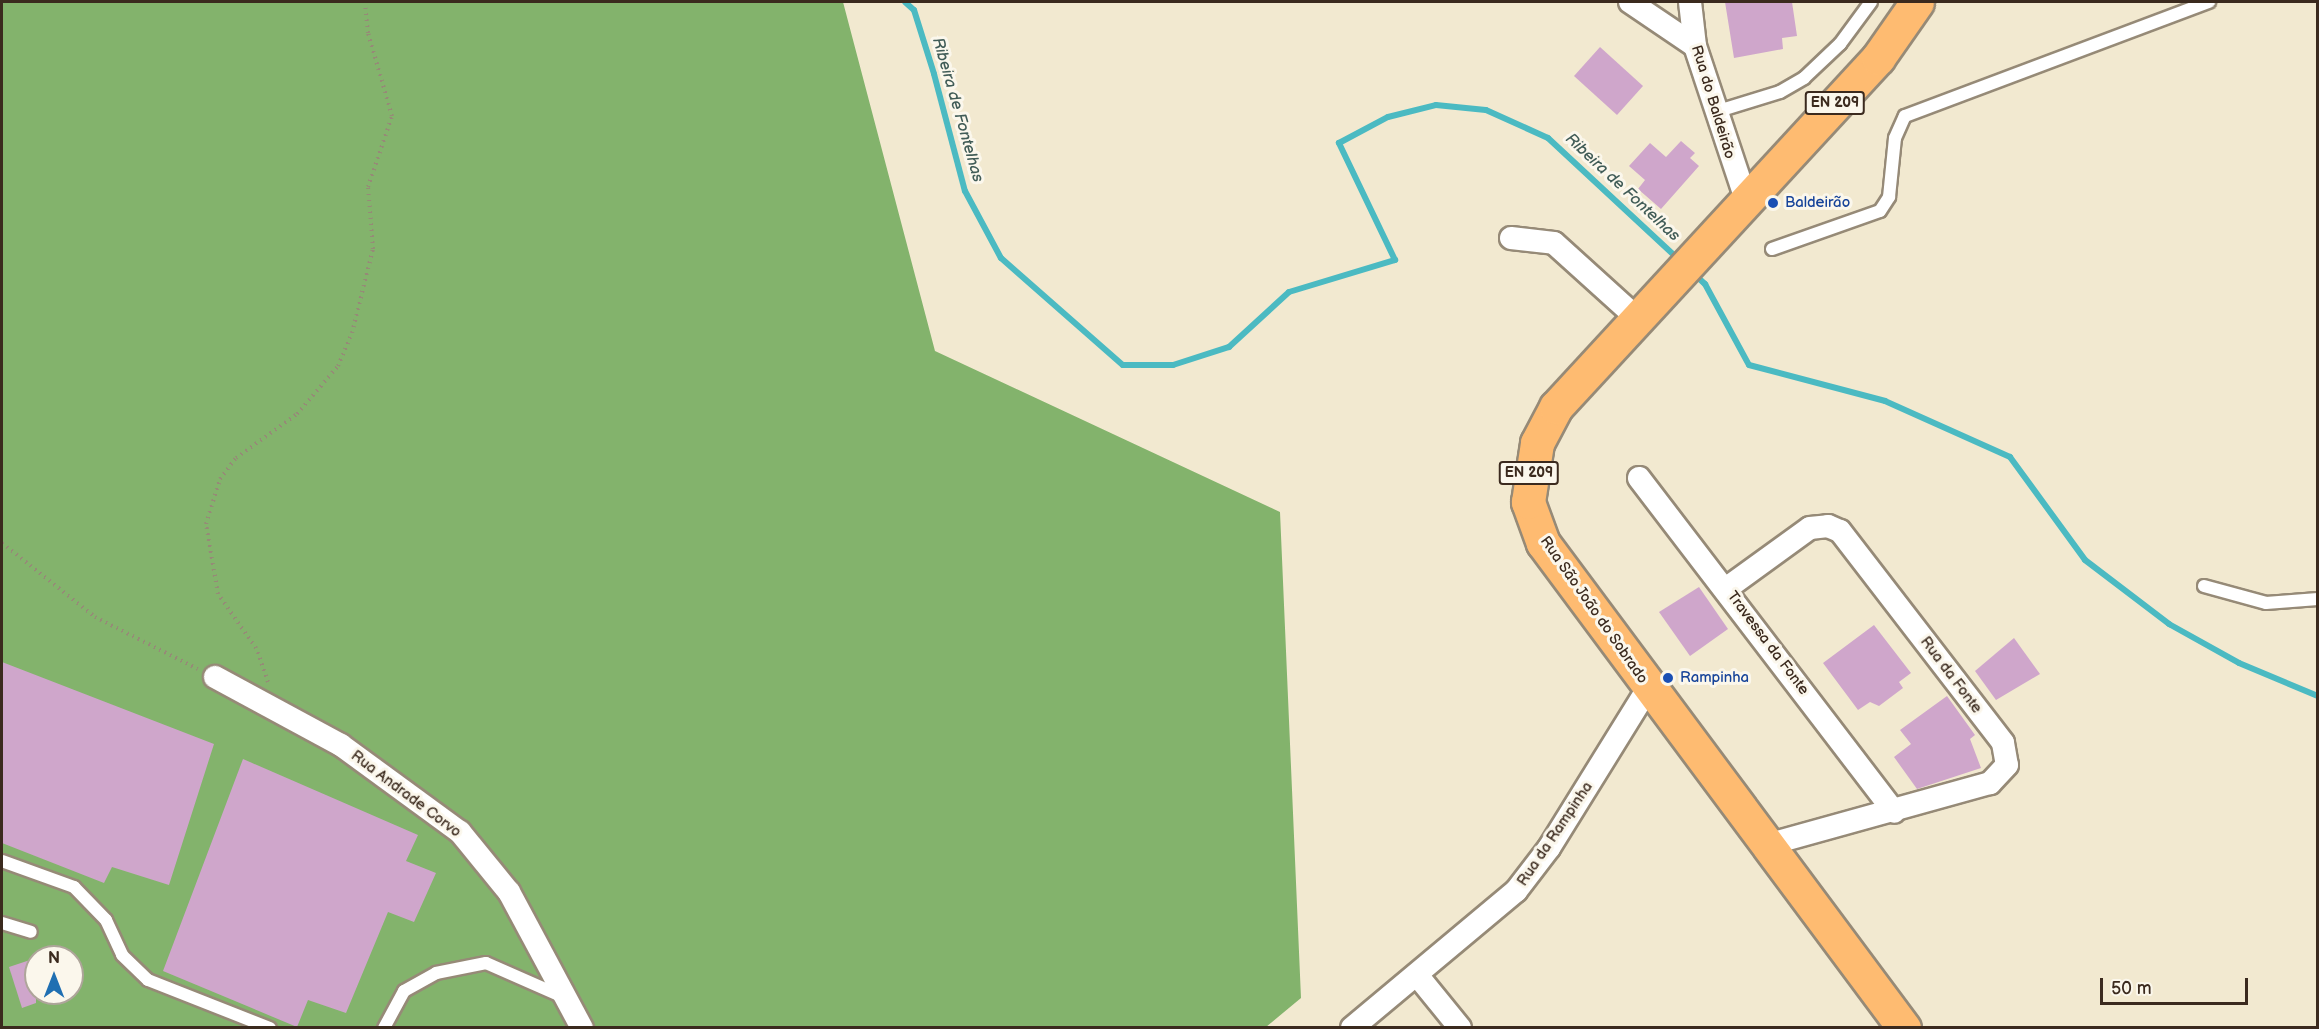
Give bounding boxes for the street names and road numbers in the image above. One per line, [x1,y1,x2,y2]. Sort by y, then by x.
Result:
street label: Rua do Baldeirão [1687,43,1739,161]
road number: EN 209 [1804,92,1866,114]
road number: EN 209 [1498,462,1561,484]
street label: Rua São João do Sobrado [1536,532,1652,688]
street label: Travessa da Fonte [1723,588,1813,698]
street label: Rua da Fonte [1916,633,1986,717]
street label: Rua Andrade Corvo [347,747,465,841]
street label: Rua da Rampinha [1514,779,1596,889]

